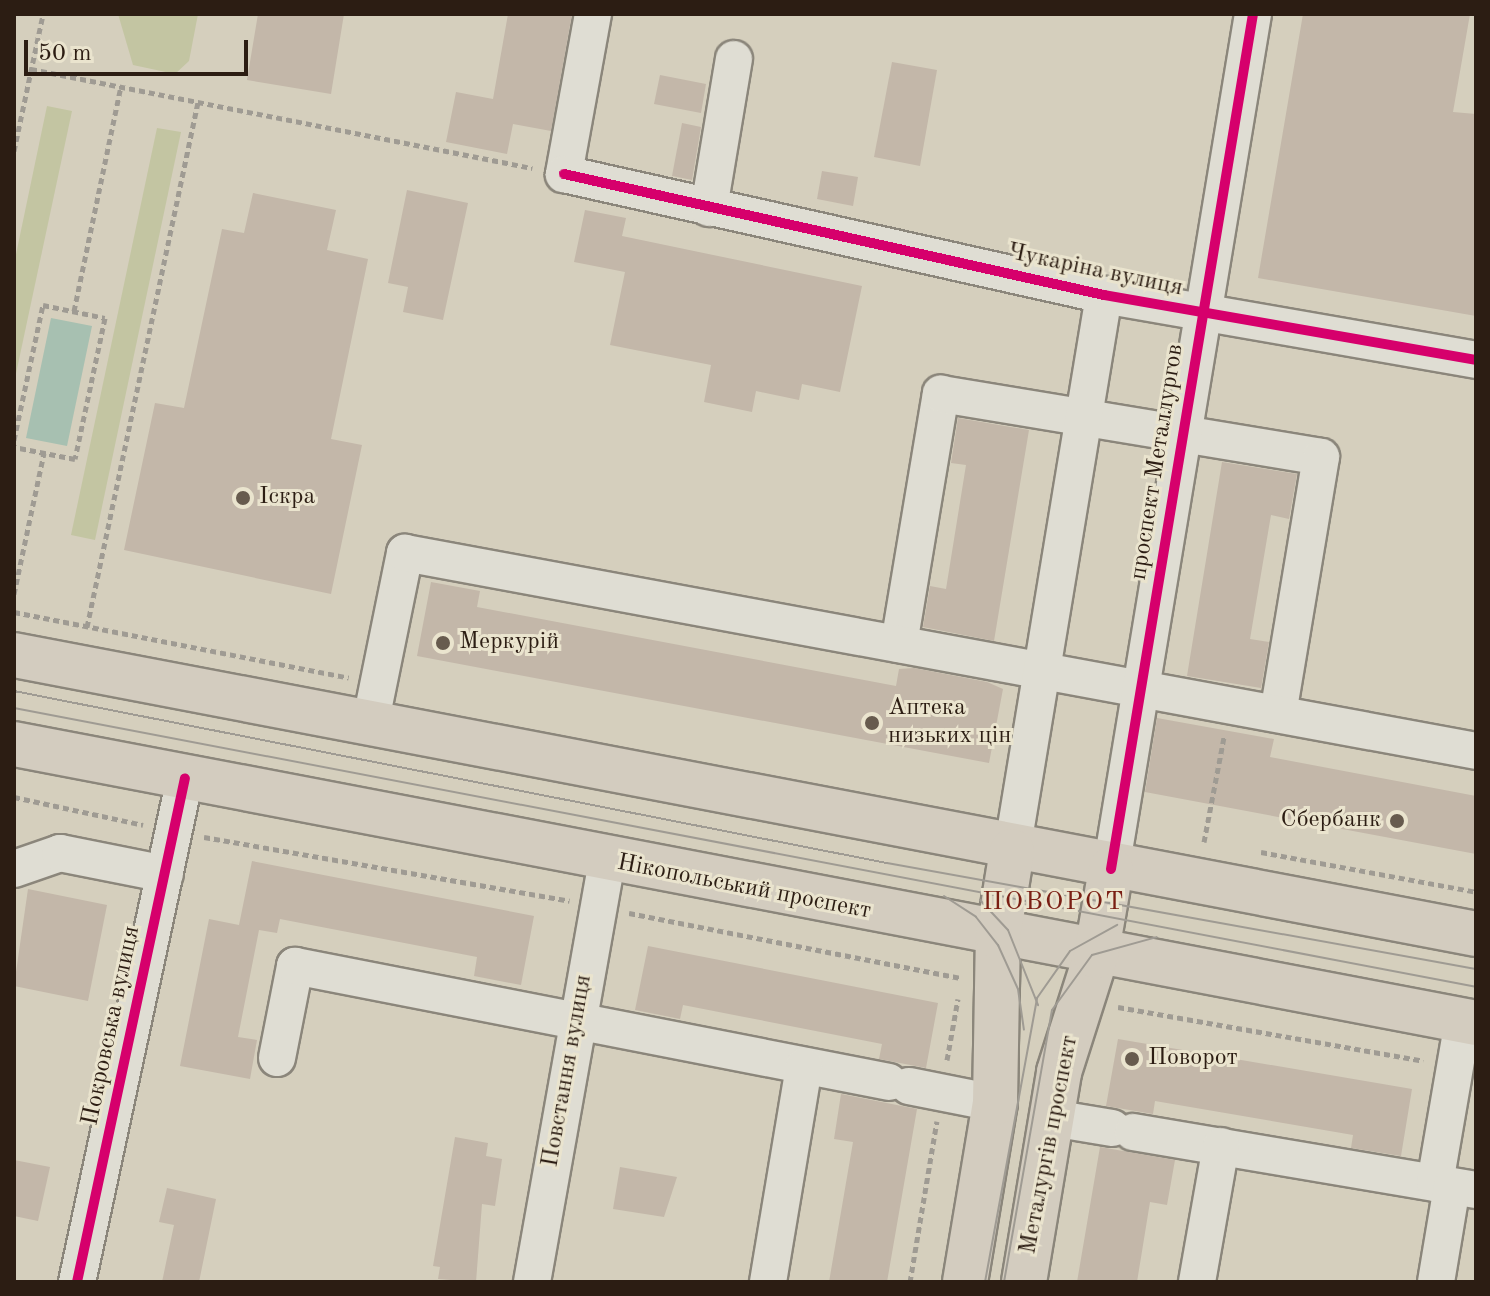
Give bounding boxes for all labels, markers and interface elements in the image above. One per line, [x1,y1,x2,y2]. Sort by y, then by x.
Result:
scale bar [28,24,252,74]
text: 50 m [38,42,92,66]
street label: Чукаріна вулиця [1005,238,1185,304]
street label: проспект Металлургов [1125,342,1191,582]
place label: Іскра [259,484,315,512]
marker: Іскра [234,489,252,507]
place label: Меркурій [459,629,559,657]
marker: Меркурій [434,634,452,652]
place label: Аптека низьких цін [888,695,1011,751]
marker: Аптека низьких цін [863,714,881,732]
place label: Сбербанк [1281,807,1381,835]
marker: Сбербанк [1388,812,1406,830]
street label: Нікопольський проспект [615,849,873,927]
district label: ПОВОРОТ [982,887,1126,919]
street label: Покровська вулиця [77,924,147,1128]
street label: Повстання вулиця [537,972,599,1170]
street label: Металургів проспект [1015,1033,1085,1257]
place label: Поворот [1148,1045,1238,1073]
marker: Поворот [1123,1050,1141,1068]

